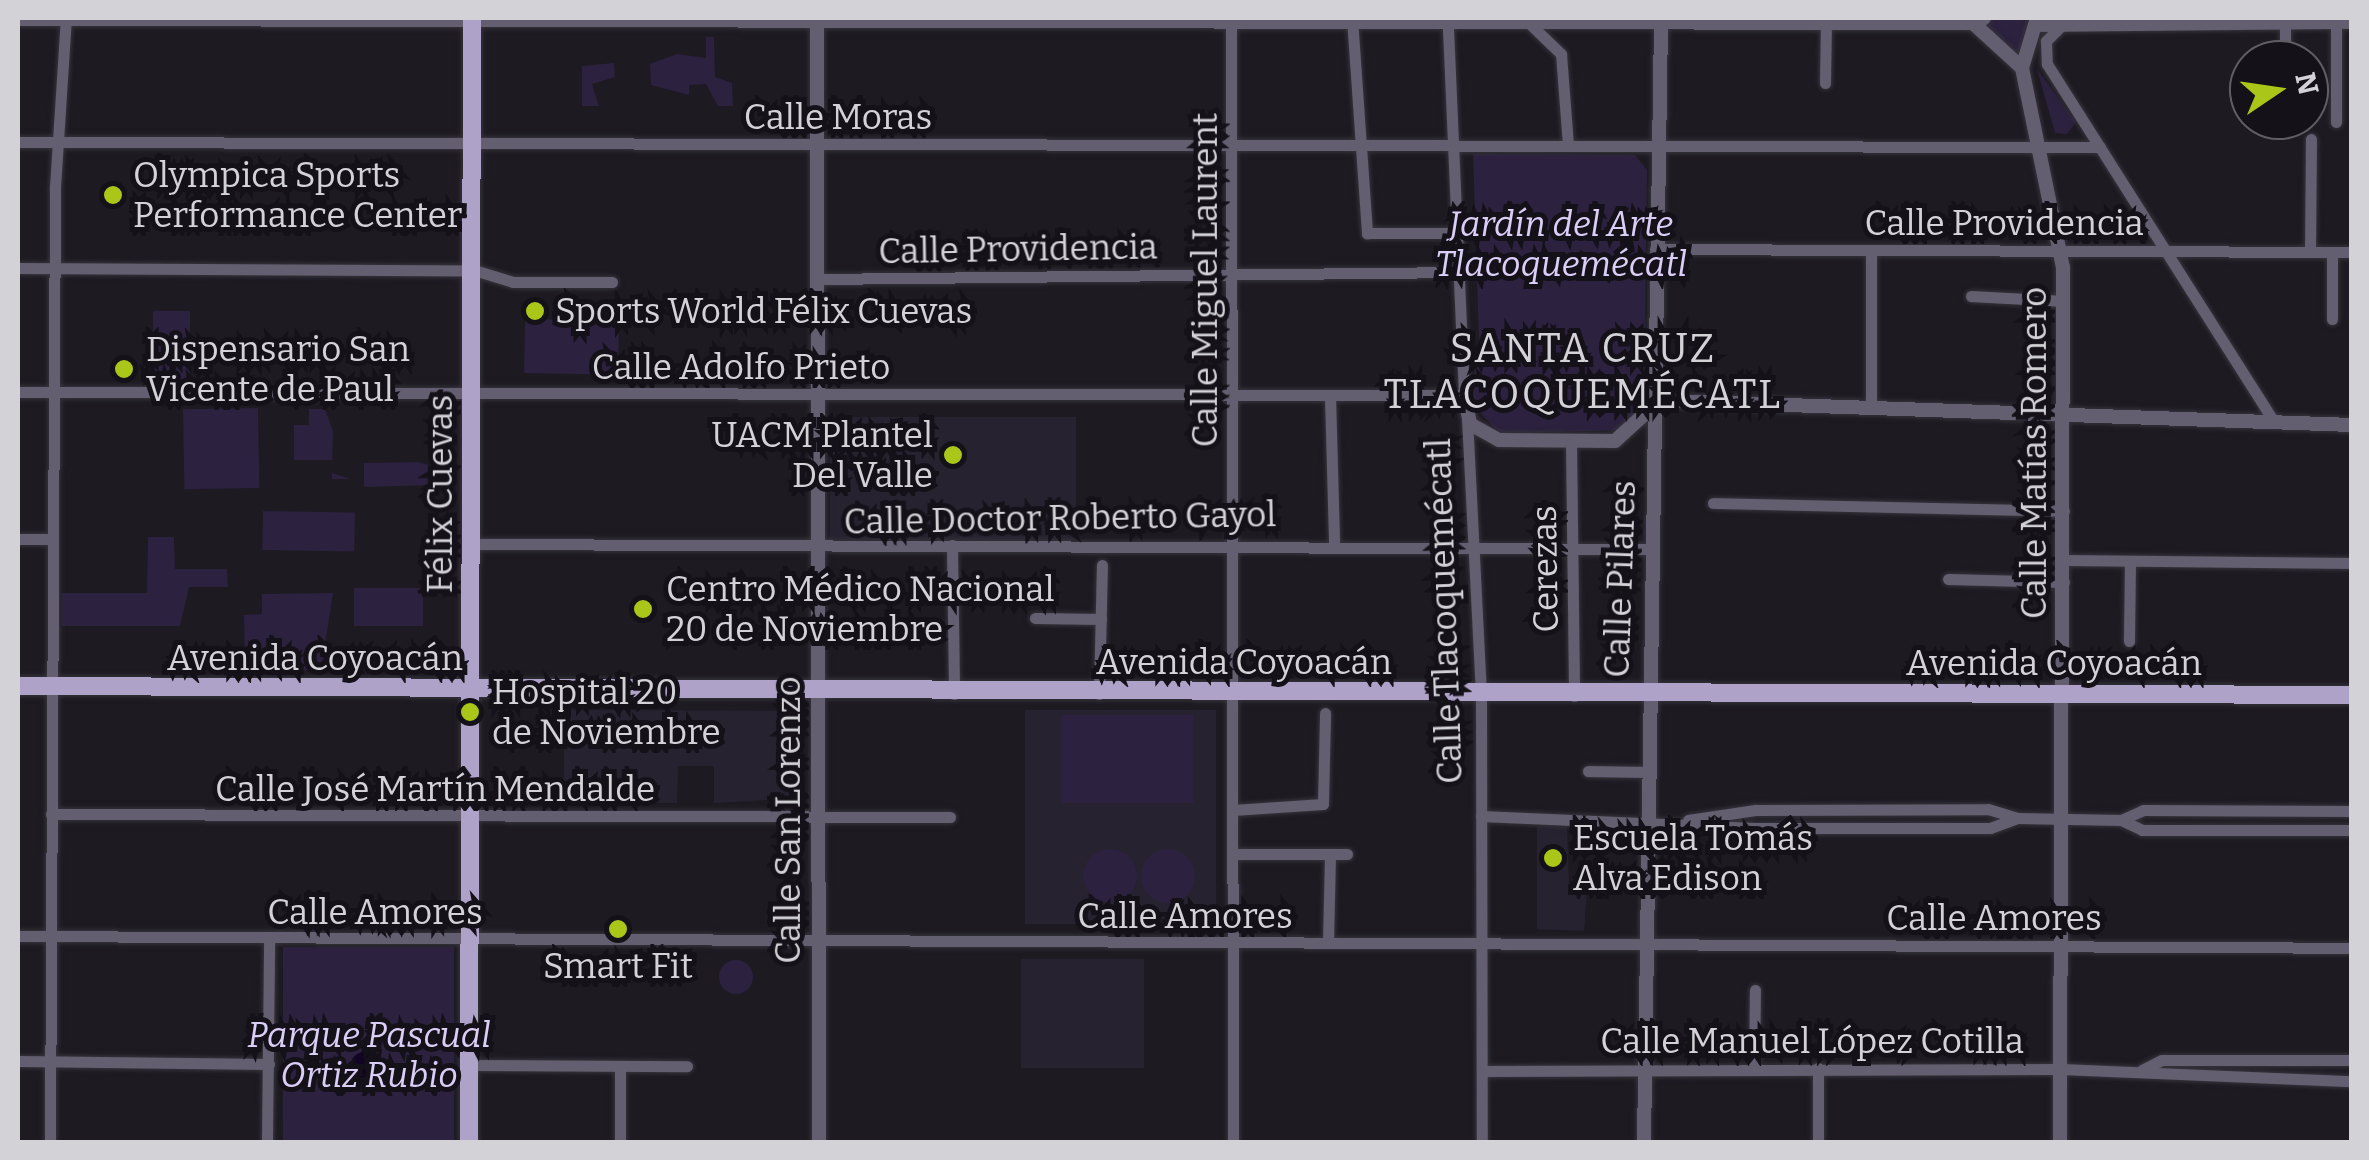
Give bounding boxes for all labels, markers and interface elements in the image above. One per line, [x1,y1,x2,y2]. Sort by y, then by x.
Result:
north arrow [2229,40,2329,140]
text: N [2288,69,2325,98]
street label: Calle Moras [744,96,932,138]
street label: Calle Miguel Laurent [1184,113,1226,447]
place label: Olympica Sports Performance Center [133,154,462,236]
marker: Olympica Sports Performance Center [102,184,124,206]
street label: Calle Providencia [1864,202,2144,244]
park label: Jardín del Arte Tlacoquemécatl [1435,203,1687,285]
street label: Calle Providencia [878,226,1158,272]
street label: Calle Matías Romero [2013,287,2055,619]
place label: Sports World Félix Cuevas [555,290,972,332]
marker: Sports World Félix Cuevas [524,300,546,322]
district label: SANTA CRUZ TLACOQUEMÉCATL [1383,325,1783,419]
place label: Dispensario San Vicente de Paul [146,328,410,410]
street label: Calle Adolfo Prieto [592,346,890,388]
marker: Dispensario San Vicente de Paul [111,356,137,382]
street label: Félix Cuevas [419,395,461,593]
place label: UACM Plantel Del Valle [711,414,933,496]
street label: Calle Tlacoquemécatl [1417,437,1471,785]
marker: UACM Plantel Del Valle [942,444,964,466]
street label: Calle Pilares [1596,480,1644,678]
street label: Calle Doctor Roberto Gayol [843,493,1277,543]
street label: Cerezas [1523,505,1567,633]
place label: Centro Médico Nacional 20 de Noviembre [666,568,1054,650]
marker: Centro Médico Nacional 20 de Noviembre [630,596,656,622]
street label: Avenida Coyoacán [167,637,463,679]
street label: Avenida Coyoacán [1096,641,1392,683]
street label: Avenida Coyoacán [1906,642,2202,684]
place label: Hospital 20 de Noviembre [492,671,721,753]
street label: Calle San Lorenzo [767,676,809,964]
marker: Hospital 20 de Noviembre [457,699,483,725]
street label: Calle José Martín Mendalde [215,768,655,810]
place label: Escuela Tomás Alva Edison [1573,817,1813,899]
marker: Escuela Tomás Alva Edison [1542,847,1564,869]
street label: Calle Amores [267,891,483,933]
street label: Calle Amores [1077,895,1293,937]
street label: Calle Amores [1886,897,2102,939]
marker: Smart Fit [607,918,629,940]
place label: Smart Fit [543,945,693,987]
park label: Parque Pascual Ortiz Rubio [247,1014,491,1096]
street label: Calle Manuel López Cotilla [1600,1020,2024,1062]

